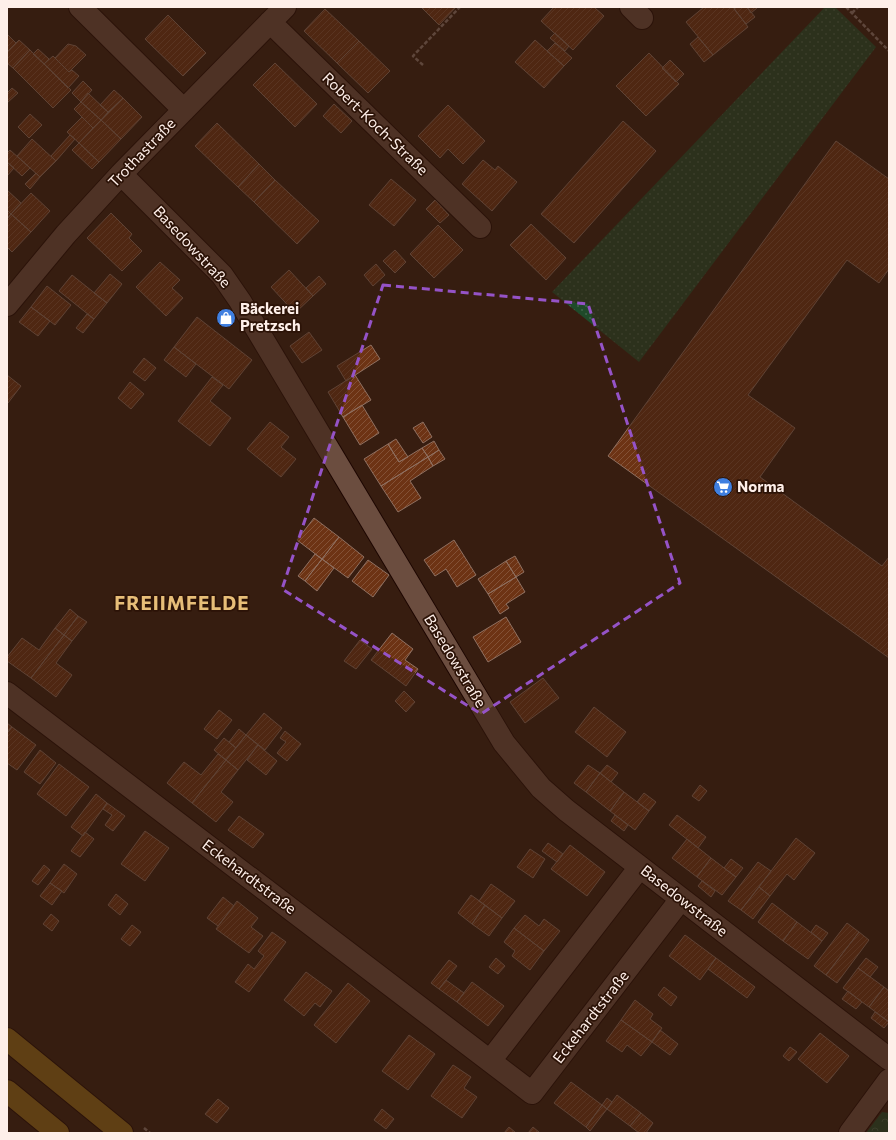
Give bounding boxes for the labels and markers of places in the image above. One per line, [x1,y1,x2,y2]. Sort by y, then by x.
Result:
place label: Bäckerei Pretzsch [240,299,301,334]
shop icon: Bäckerei Pretzsch [215,307,237,329]
supermarket icon: Norma [712,476,734,498]
place label: Norma [737,477,784,495]

